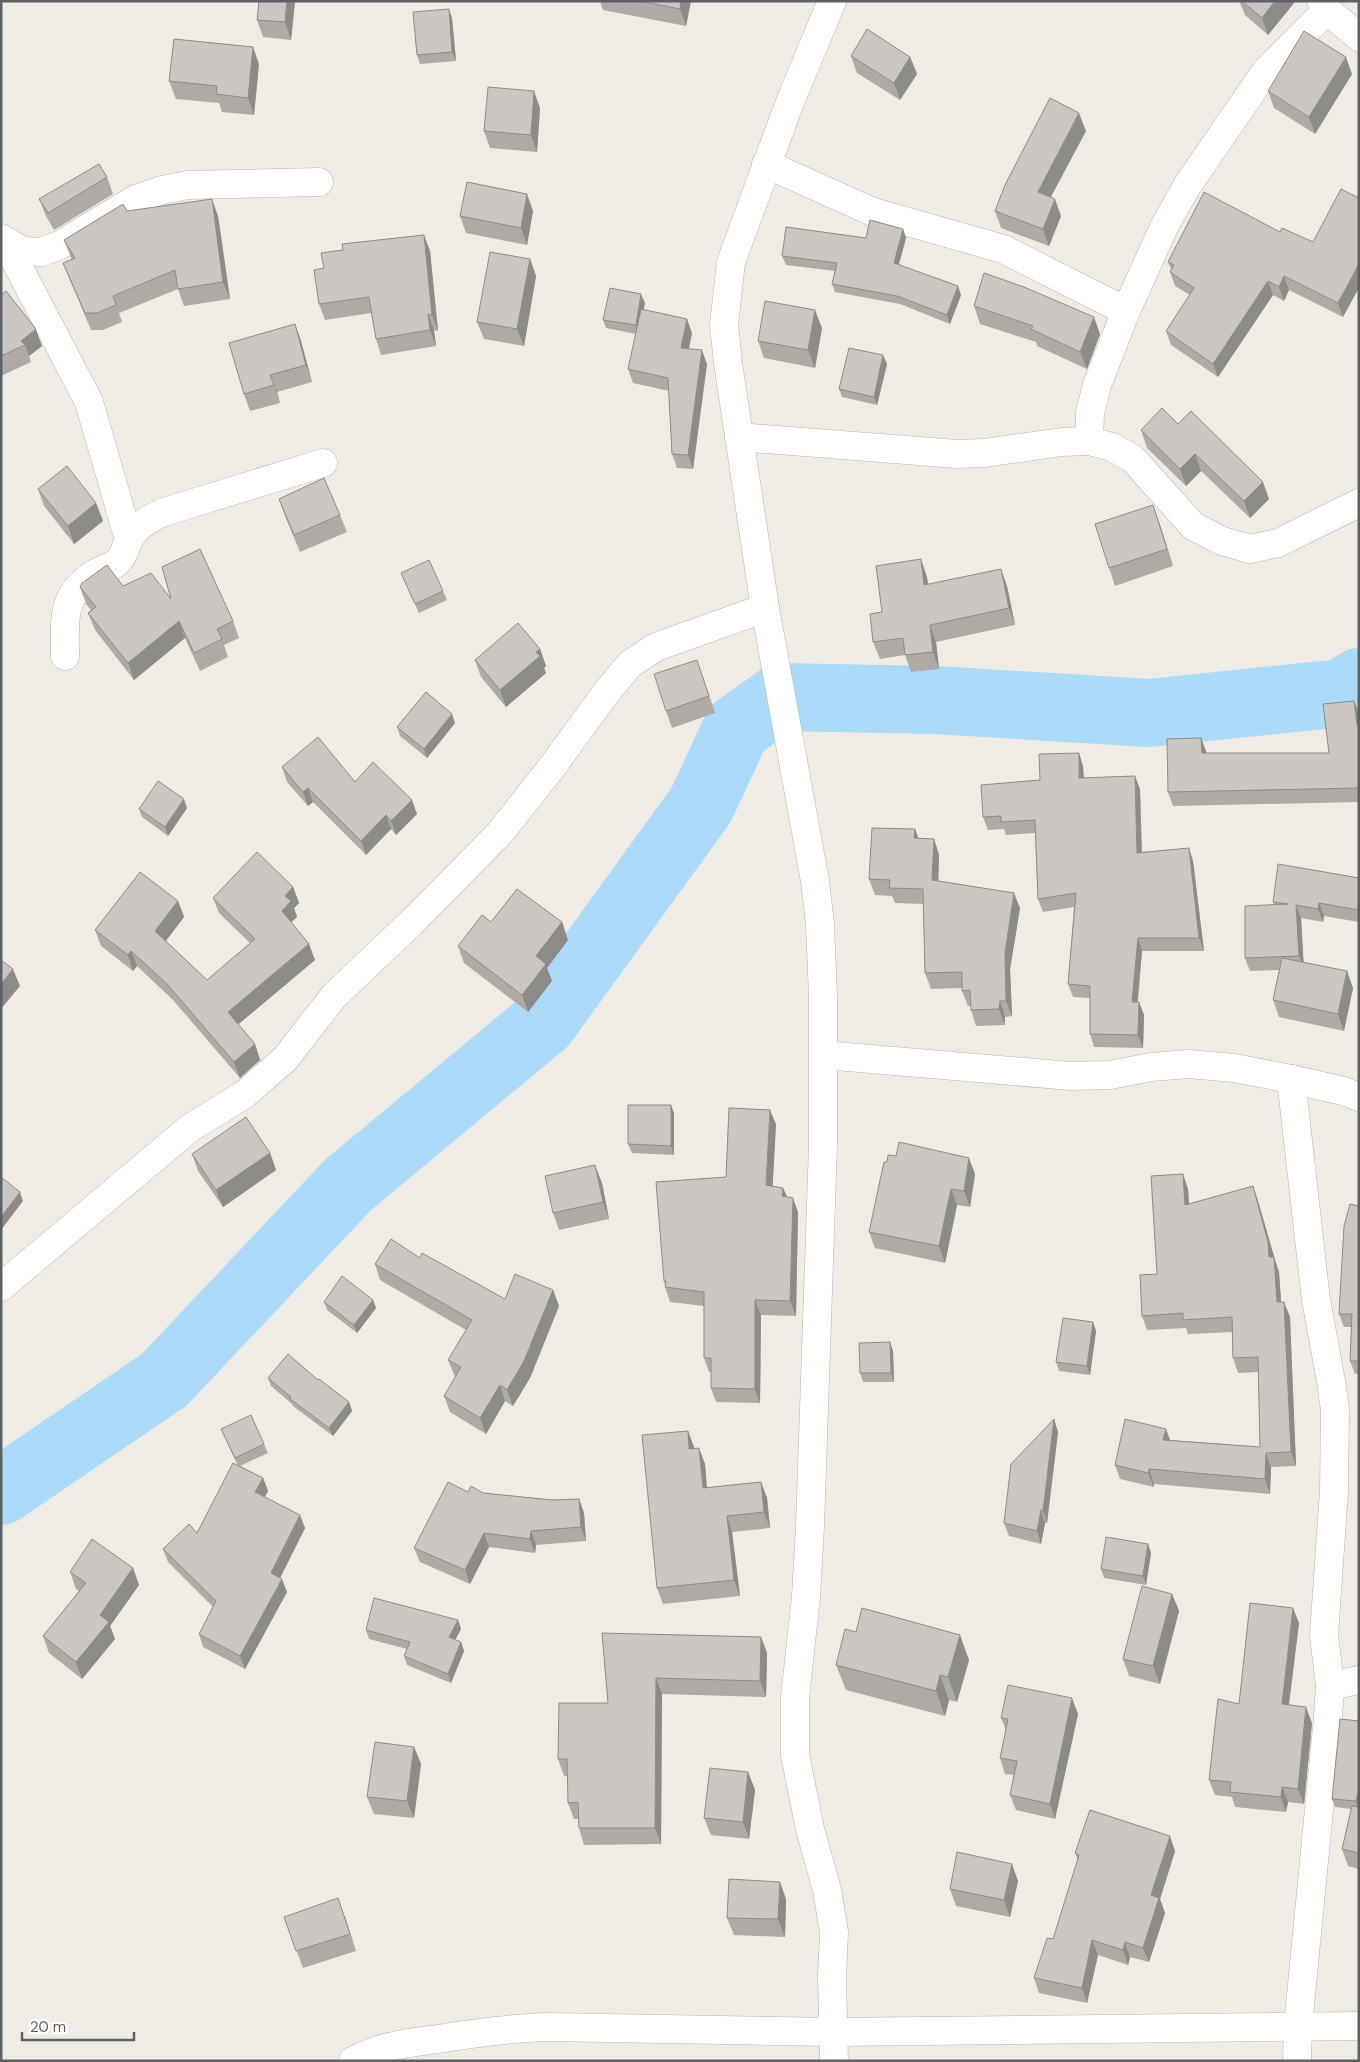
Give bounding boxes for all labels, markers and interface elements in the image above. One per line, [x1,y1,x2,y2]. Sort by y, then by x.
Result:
scale bar [22,2010,135,2042]
text: 20 m [30,2017,66,2037]

